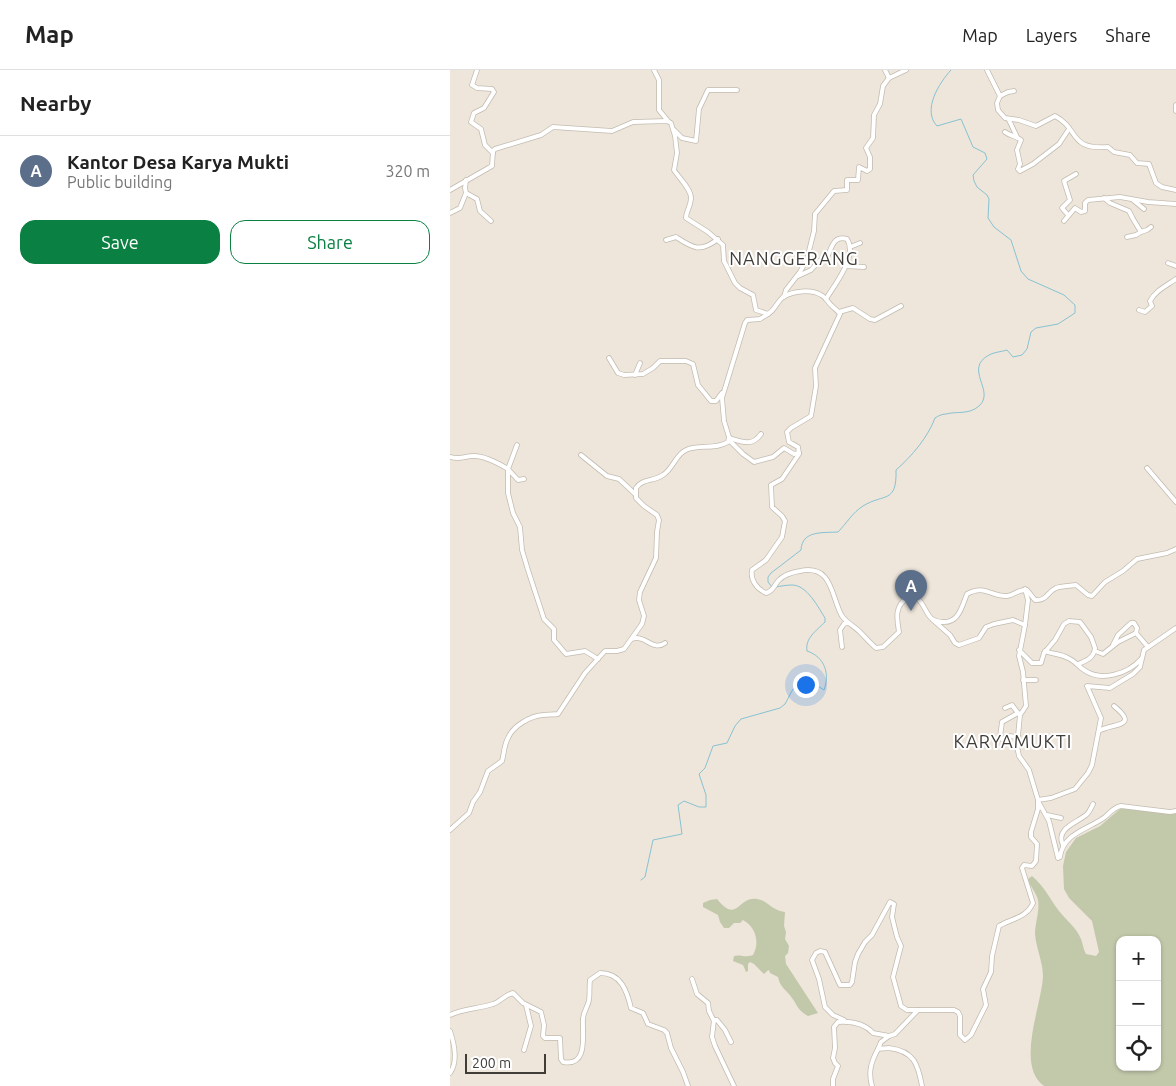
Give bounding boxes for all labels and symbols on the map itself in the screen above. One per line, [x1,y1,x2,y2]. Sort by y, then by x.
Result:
district label: NANGGERANG [729,248,859,268]
pin: A [895,570,927,611]
your location [793,672,819,698]
district label: KARYAMUKTI [954,731,1072,751]
scale bar [465,1051,546,1074]

